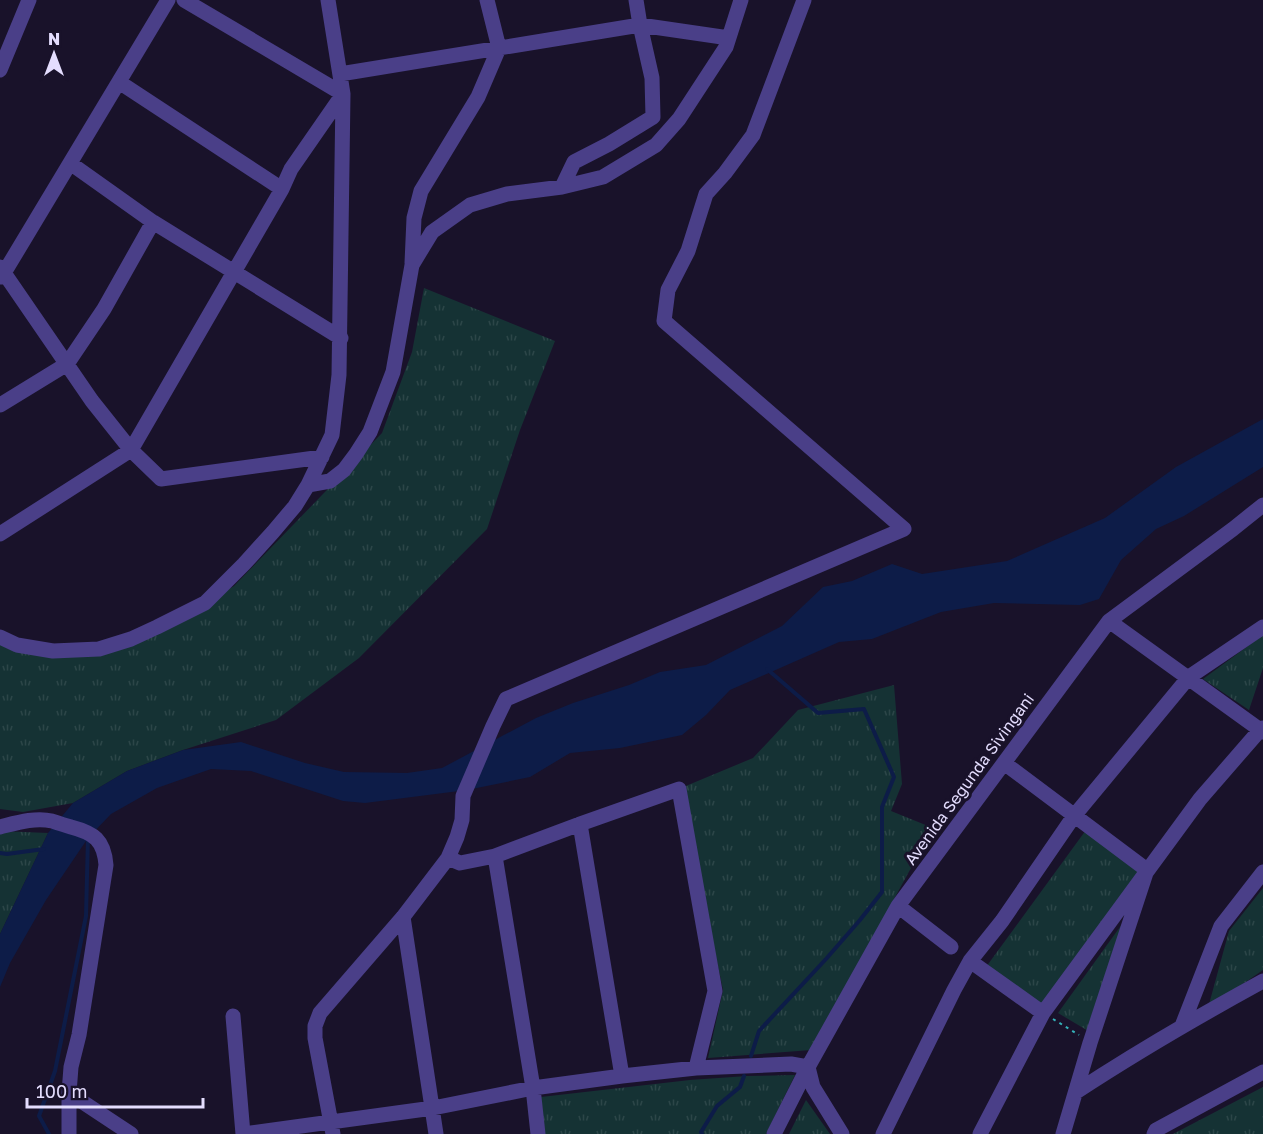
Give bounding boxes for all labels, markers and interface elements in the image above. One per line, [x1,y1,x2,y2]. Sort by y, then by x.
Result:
north arrow [24,24,84,84]
text: N [48,29,60,49]
street label: Avenida Segunda Sivingani [900,689,1038,869]
scale bar [27,1071,202,1109]
text: 100 m [36,1080,87,1102]

